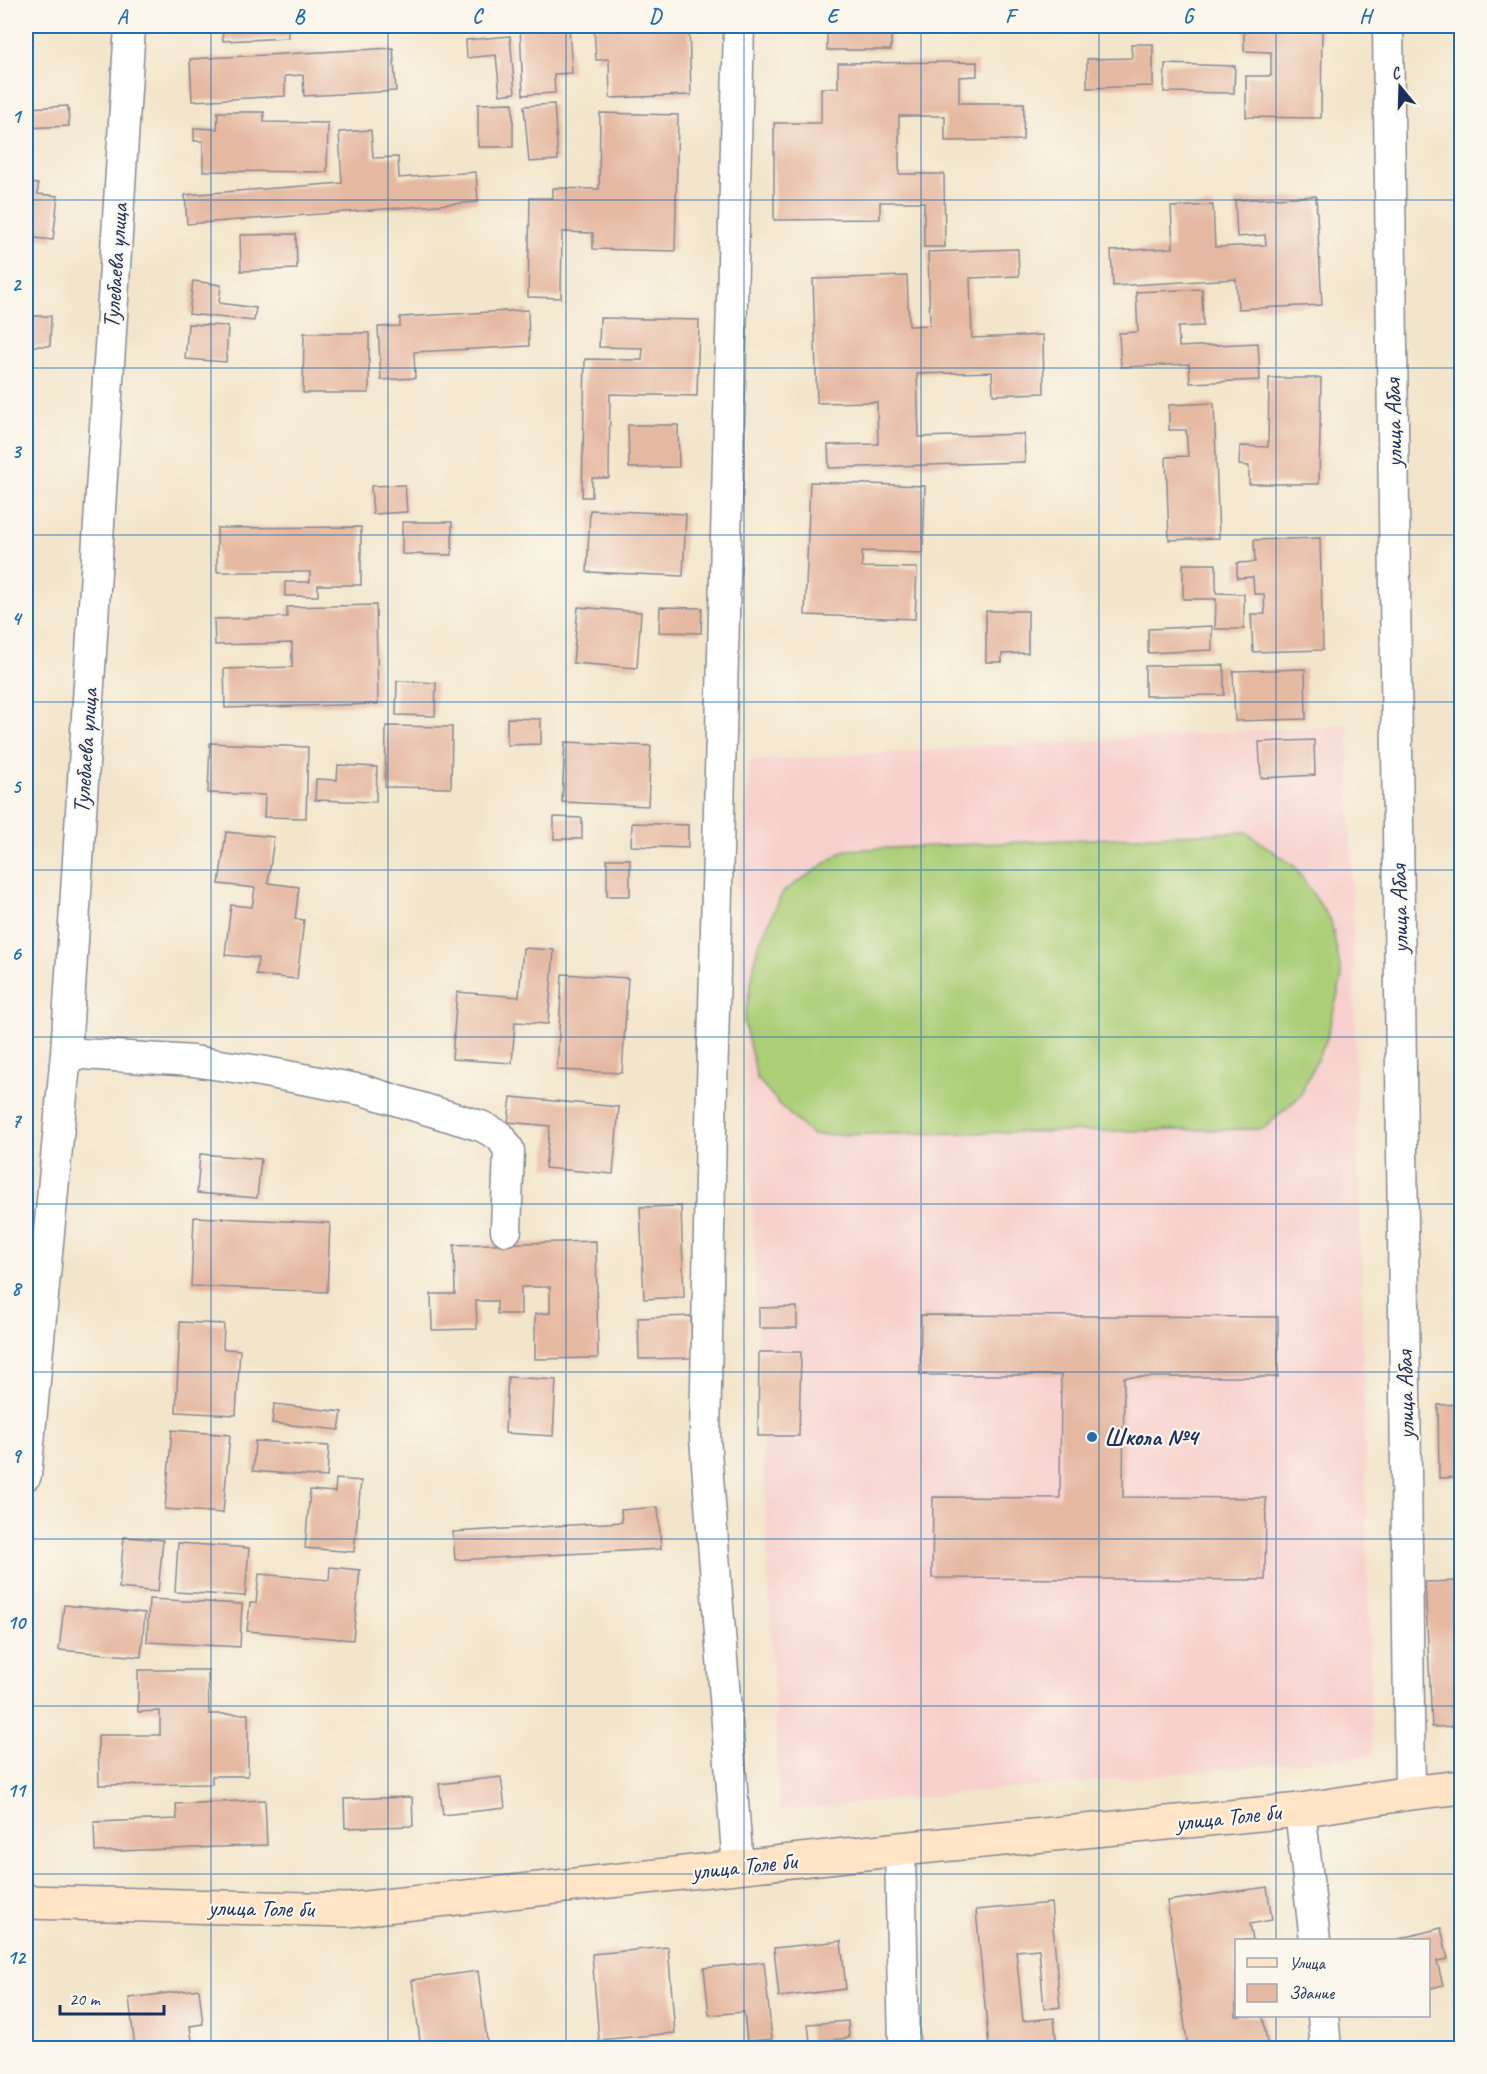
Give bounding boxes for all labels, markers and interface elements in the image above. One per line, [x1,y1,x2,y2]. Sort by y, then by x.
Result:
text: A [117,4,129,29]
text: B [294,4,306,29]
text: C [472,4,484,29]
text: D [649,4,663,29]
text: E [827,4,841,29]
text: F [1005,4,1019,29]
text: G [1183,4,1196,29]
text: H [1359,4,1374,29]
north arrow [1370,57,1430,117]
text: С [1388,62,1404,84]
text: 1 [12,104,23,129]
street label: Тулебаева улица [96,201,134,329]
text: 2 [12,272,23,297]
street label: улица Абая [1377,377,1409,470]
text: 3 [12,439,23,464]
text: 4 [12,606,24,631]
street label: Тулебаева улица [66,686,104,814]
text: 5 [12,774,23,799]
street label: улица Абая [1383,863,1415,956]
text: 6 [11,941,22,966]
text: 7 [12,1108,23,1133]
text: 8 [12,1276,24,1301]
street label: улица Абая [1389,1349,1421,1442]
place label: Школа №4 [1104,1422,1201,1452]
marker: Школа №4 [1085,1430,1099,1444]
text: 9 [12,1443,23,1468]
text: 10 [7,1610,27,1635]
text: 11 [7,1778,27,1803]
street label: улица Толе би [1172,1796,1284,1838]
street label: улица Толе би [688,1845,800,1887]
street label: улица Толе би [206,1892,316,1924]
legend [1235,1939,1430,2017]
text: 12 [7,1945,27,1970]
text: Улица [1289,1952,1326,1974]
scale bar [60,1978,164,2016]
text: Здание [1289,1982,1335,2004]
text: 20 m [69,1988,102,2010]

